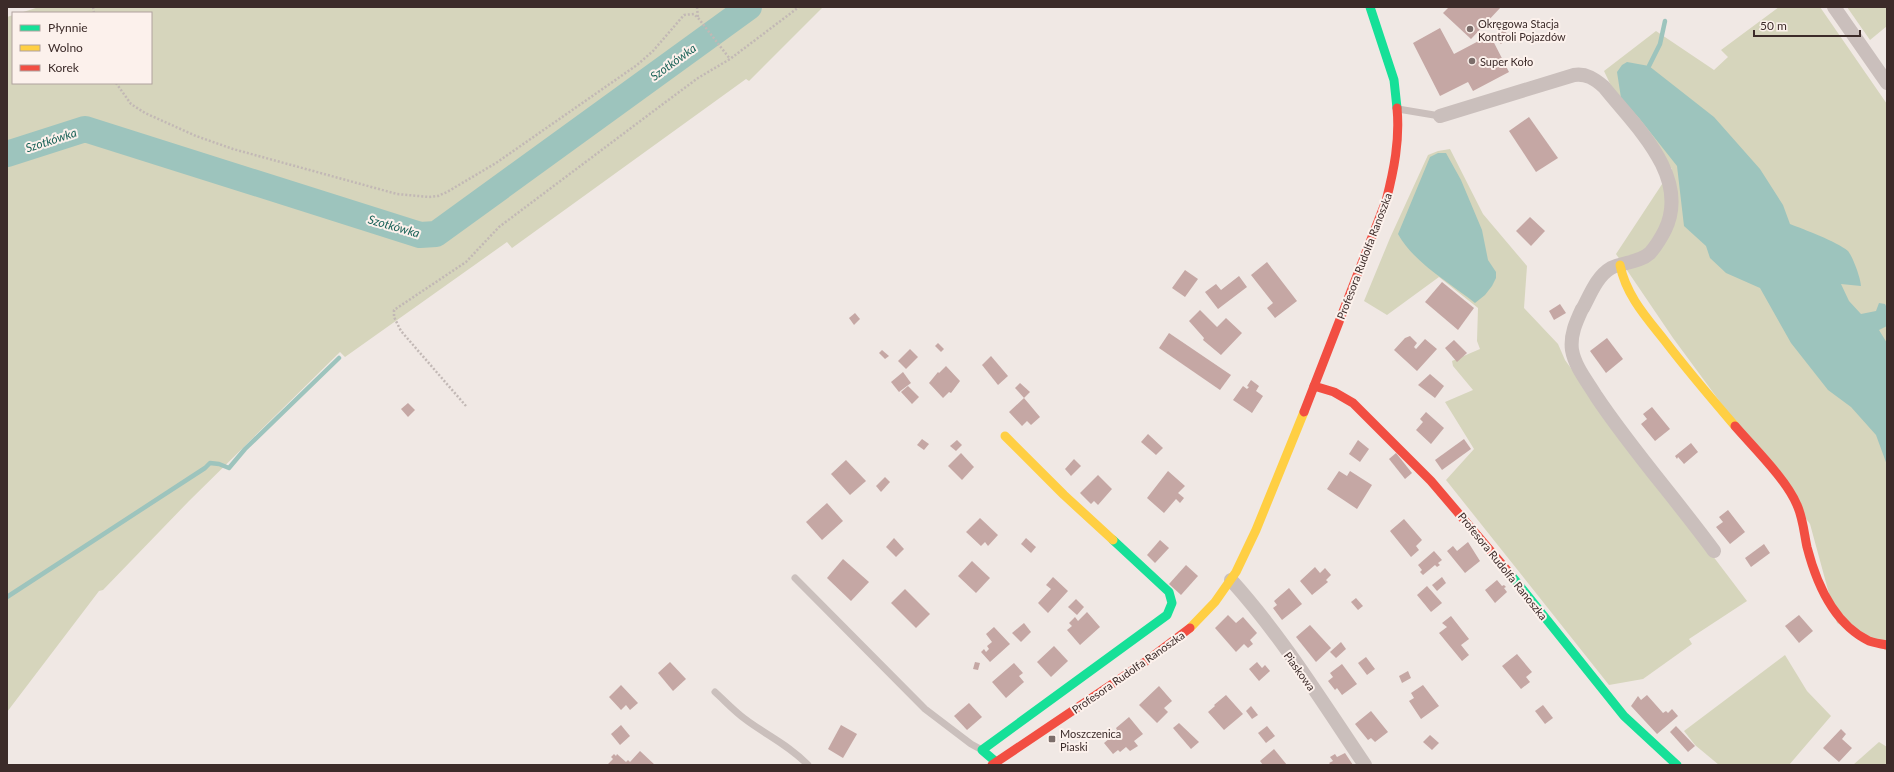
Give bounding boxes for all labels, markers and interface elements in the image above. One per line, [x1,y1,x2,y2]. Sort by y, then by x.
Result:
legend [12,12,152,84]
scale bar [1754,12,1860,38]
place label: Okręgowa Stacja Kontroli Pojazdów [1478,17,1566,43]
text: 50 m [1760,18,1787,33]
text: Płynnie [48,20,88,35]
marker: Okręgowa Stacja Kontroli Pojazdów [1465,24,1475,34]
text: Wolno [48,40,83,55]
water label: Szotkówka [647,40,699,84]
place label: Super Koło [1480,55,1533,68]
marker: Super Koło [1467,56,1477,66]
text: Korek [48,60,80,75]
water label: Szotkówka [23,125,79,155]
street label: Profesora Rudolfa Ranoszka [1334,191,1394,321]
water label: Szotkówka [366,211,422,241]
street label: Profesora Rudolfa Ranoszka [1456,510,1550,622]
street label: Profesora Rudolfa Ranoszka [1069,628,1187,716]
street label: Piaskowa [1282,649,1318,693]
place label: Moszczenica Piaski [1060,727,1121,753]
marker: Moszczenica Piaski [1047,734,1057,744]

